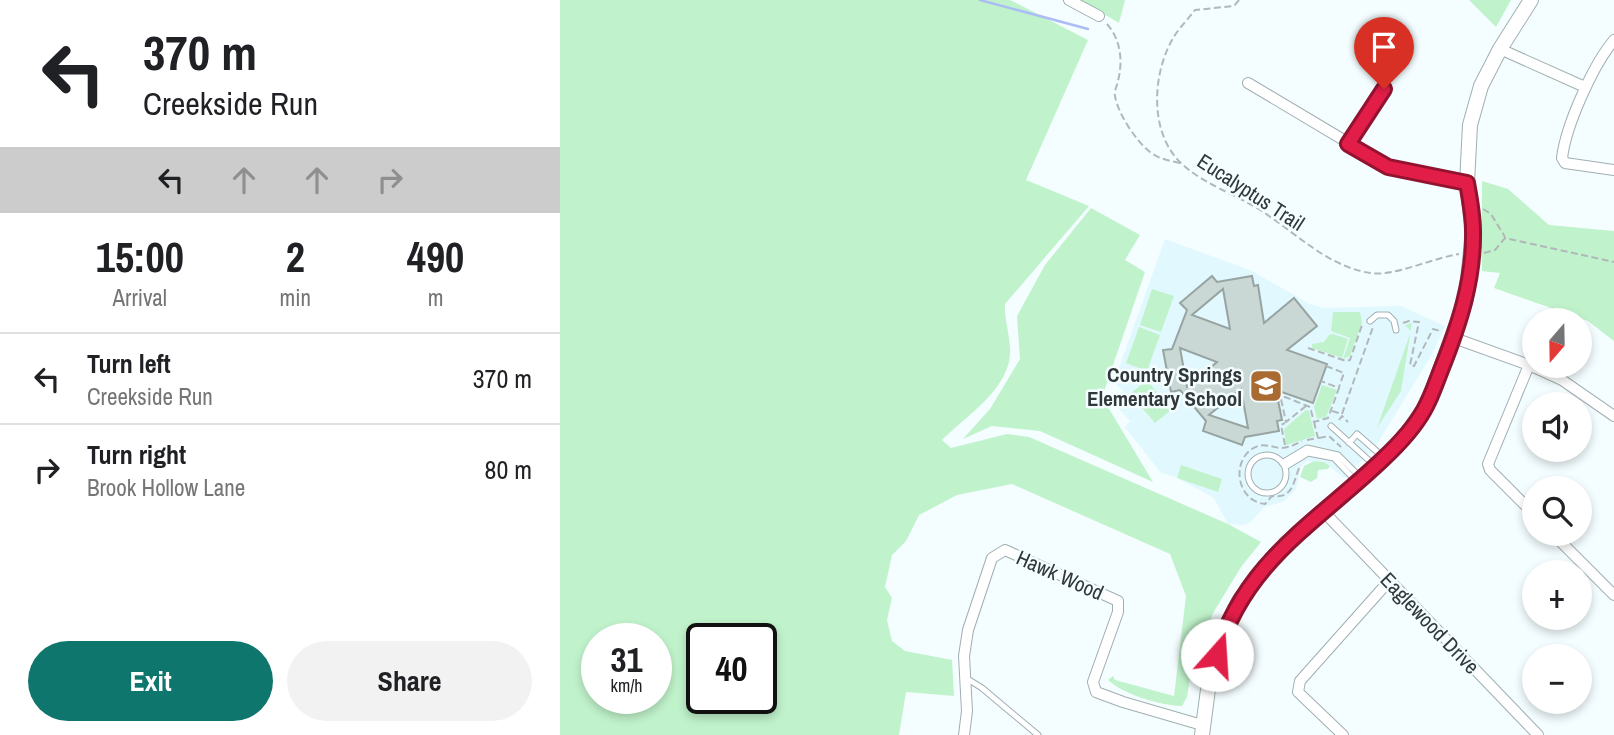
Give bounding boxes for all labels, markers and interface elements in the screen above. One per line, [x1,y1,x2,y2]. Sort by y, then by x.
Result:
pin [1354,17,1414,89]
text: 370 m [143,19,257,85]
icon: left [28,28,119,119]
icon: arrive [1365,28,1403,66]
text: Creekside Run [143,82,318,125]
street label: Eucalyptus Trail [1192,146,1310,238]
icon: left [152,161,190,199]
icon: ahead [225,161,263,199]
icon: ahead [298,161,336,199]
icon: right [371,161,409,199]
text: 15:00 [96,229,184,285]
text: 2 [286,229,305,285]
text: 490 [407,229,464,285]
text: Arrival [113,282,167,313]
text: min [280,282,311,313]
text: m [428,282,443,313]
north arrow [1522,308,1592,378]
map controls [1522,308,1592,714]
text: Turn left [87,346,171,381]
icon: left [28,360,66,398]
place label: Country Springs Elementary School [1087,360,1242,413]
text: 370 m [473,361,532,396]
school or university icon: Country Springs Elementary School [1247,367,1285,405]
text: Creekside Run [87,381,213,412]
button: sound [1522,392,1592,462]
text: Turn right [87,437,186,472]
icon: right [28,451,66,489]
text: 80 m [485,452,532,487]
text: Brook Hollow Lane [87,472,245,503]
button: search [1522,476,1592,546]
street label: Hawk Wood [1012,543,1108,607]
button: + [1522,560,1592,630]
street label: Eaglewood Drive [1374,566,1486,680]
position arrow [1180,618,1254,692]
speed limit sign: 40 [686,623,777,714]
text: 31 [611,636,642,683]
button: Exit [28,641,273,721]
button: Share [287,641,532,721]
button: − [1522,644,1592,714]
text: km/h [611,673,643,698]

